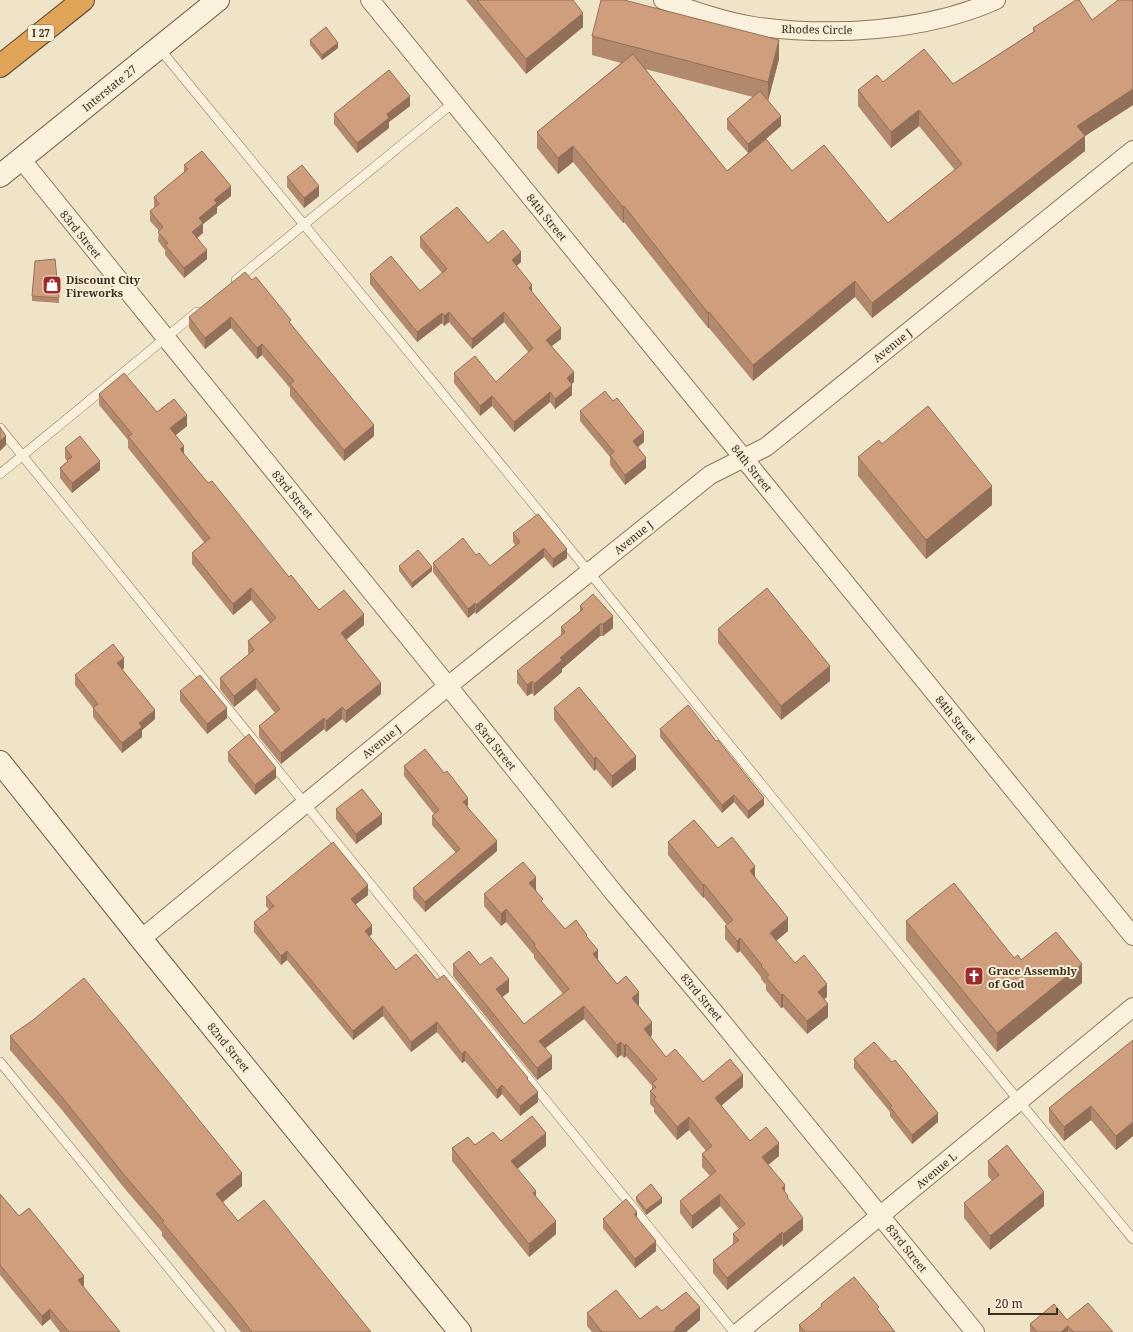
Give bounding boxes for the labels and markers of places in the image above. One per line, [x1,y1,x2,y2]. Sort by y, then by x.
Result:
place label: Discount City Fireworks [66,272,141,300]
shop icon: Discount City Fireworks [41,274,63,296]
place label: Grace Assembly of God [988,963,1078,991]
church icon: Grace Assembly of God [963,965,985,987]

